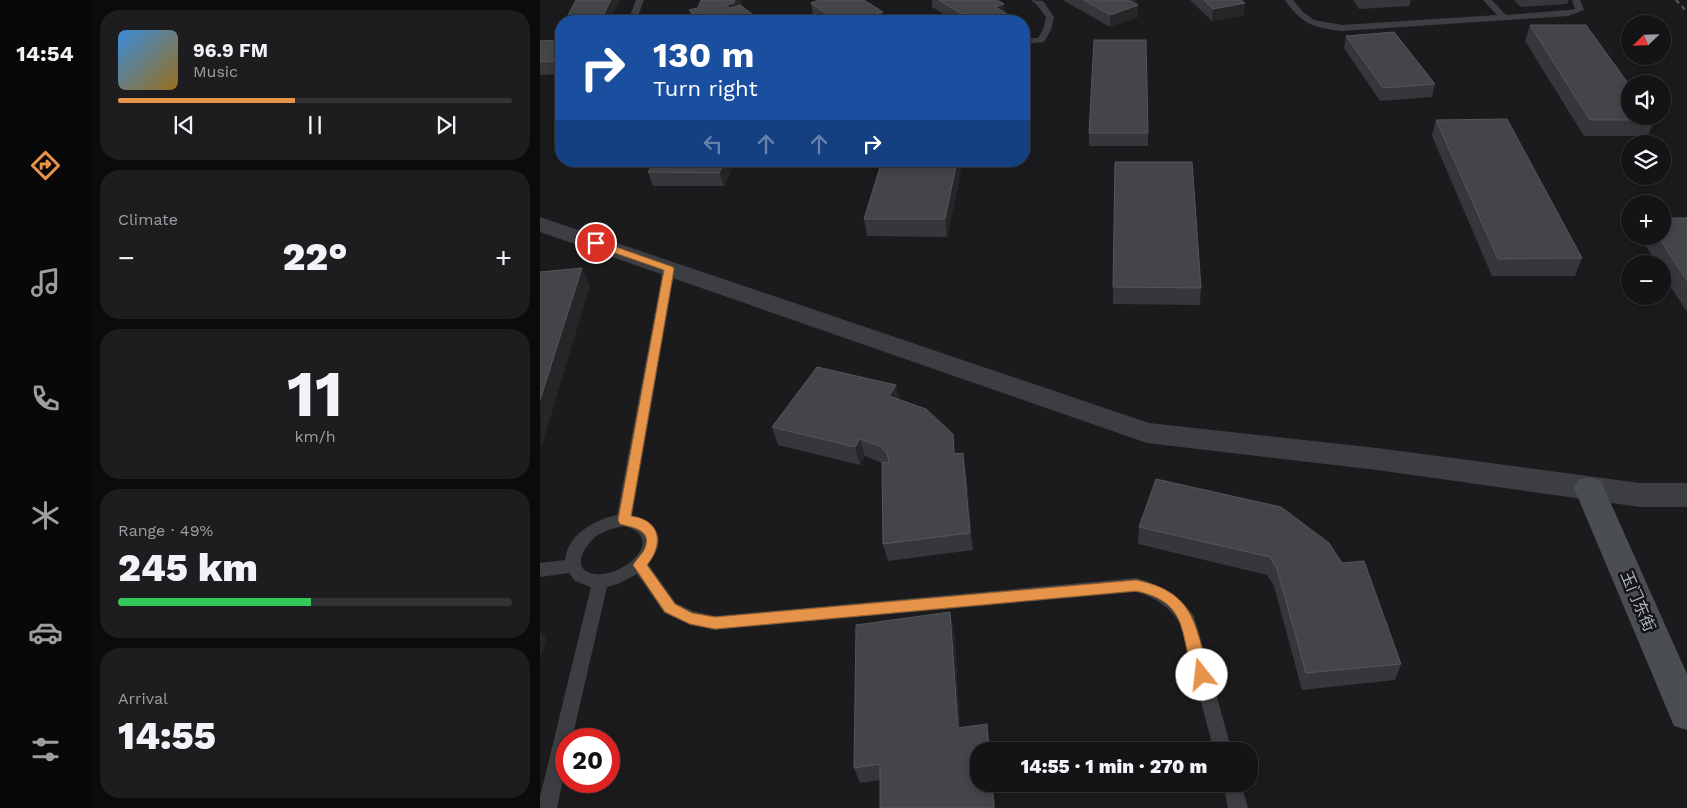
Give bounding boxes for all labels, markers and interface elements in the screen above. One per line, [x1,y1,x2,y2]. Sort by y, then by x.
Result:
north arrow [1621,15,1671,65]
map controls [1621,15,1671,305]
text: 130 m [653,34,754,76]
icon: right [570,35,635,100]
text: 96.9 FM [193,39,268,62]
text: 14:54 [16,41,74,66]
text: Music [193,62,238,81]
button: sound [1621,75,1671,125]
text: Turn right [653,76,758,101]
icon: previous [170,111,198,139]
icon: pause [301,111,329,139]
icon: next [432,111,460,139]
icon: left [699,130,727,158]
icon: ahead [752,130,780,158]
icon: ahead [805,130,833,158]
icon: right [858,130,886,158]
button: layers [1621,135,1671,185]
icon: directions [28,148,63,183]
button: + [1621,195,1671,245]
text: Climate [118,210,178,229]
pin [575,222,617,264]
icon: arrive [582,229,610,257]
text: 22° [283,235,347,279]
text: − [118,241,135,274]
text: + [495,241,512,274]
button: − [1621,255,1671,305]
icon: music [28,265,63,300]
text: 11 [287,356,343,432]
icon: phone [28,381,63,416]
text: km/h [294,427,336,446]
icon: climate [28,498,63,533]
text: Range · 49% [118,521,213,540]
text: 245 km [118,546,258,590]
street label: 玉门东街 [1617,568,1659,634]
icon: car [28,615,63,650]
position arrow [1175,648,1227,700]
text: Arrival [118,689,168,708]
text: 14:55 [118,714,216,758]
speed limit sign: 20 [555,728,620,793]
icon: filters [28,732,63,767]
text: 14:55 · 1 min · 270 m [1021,755,1207,778]

